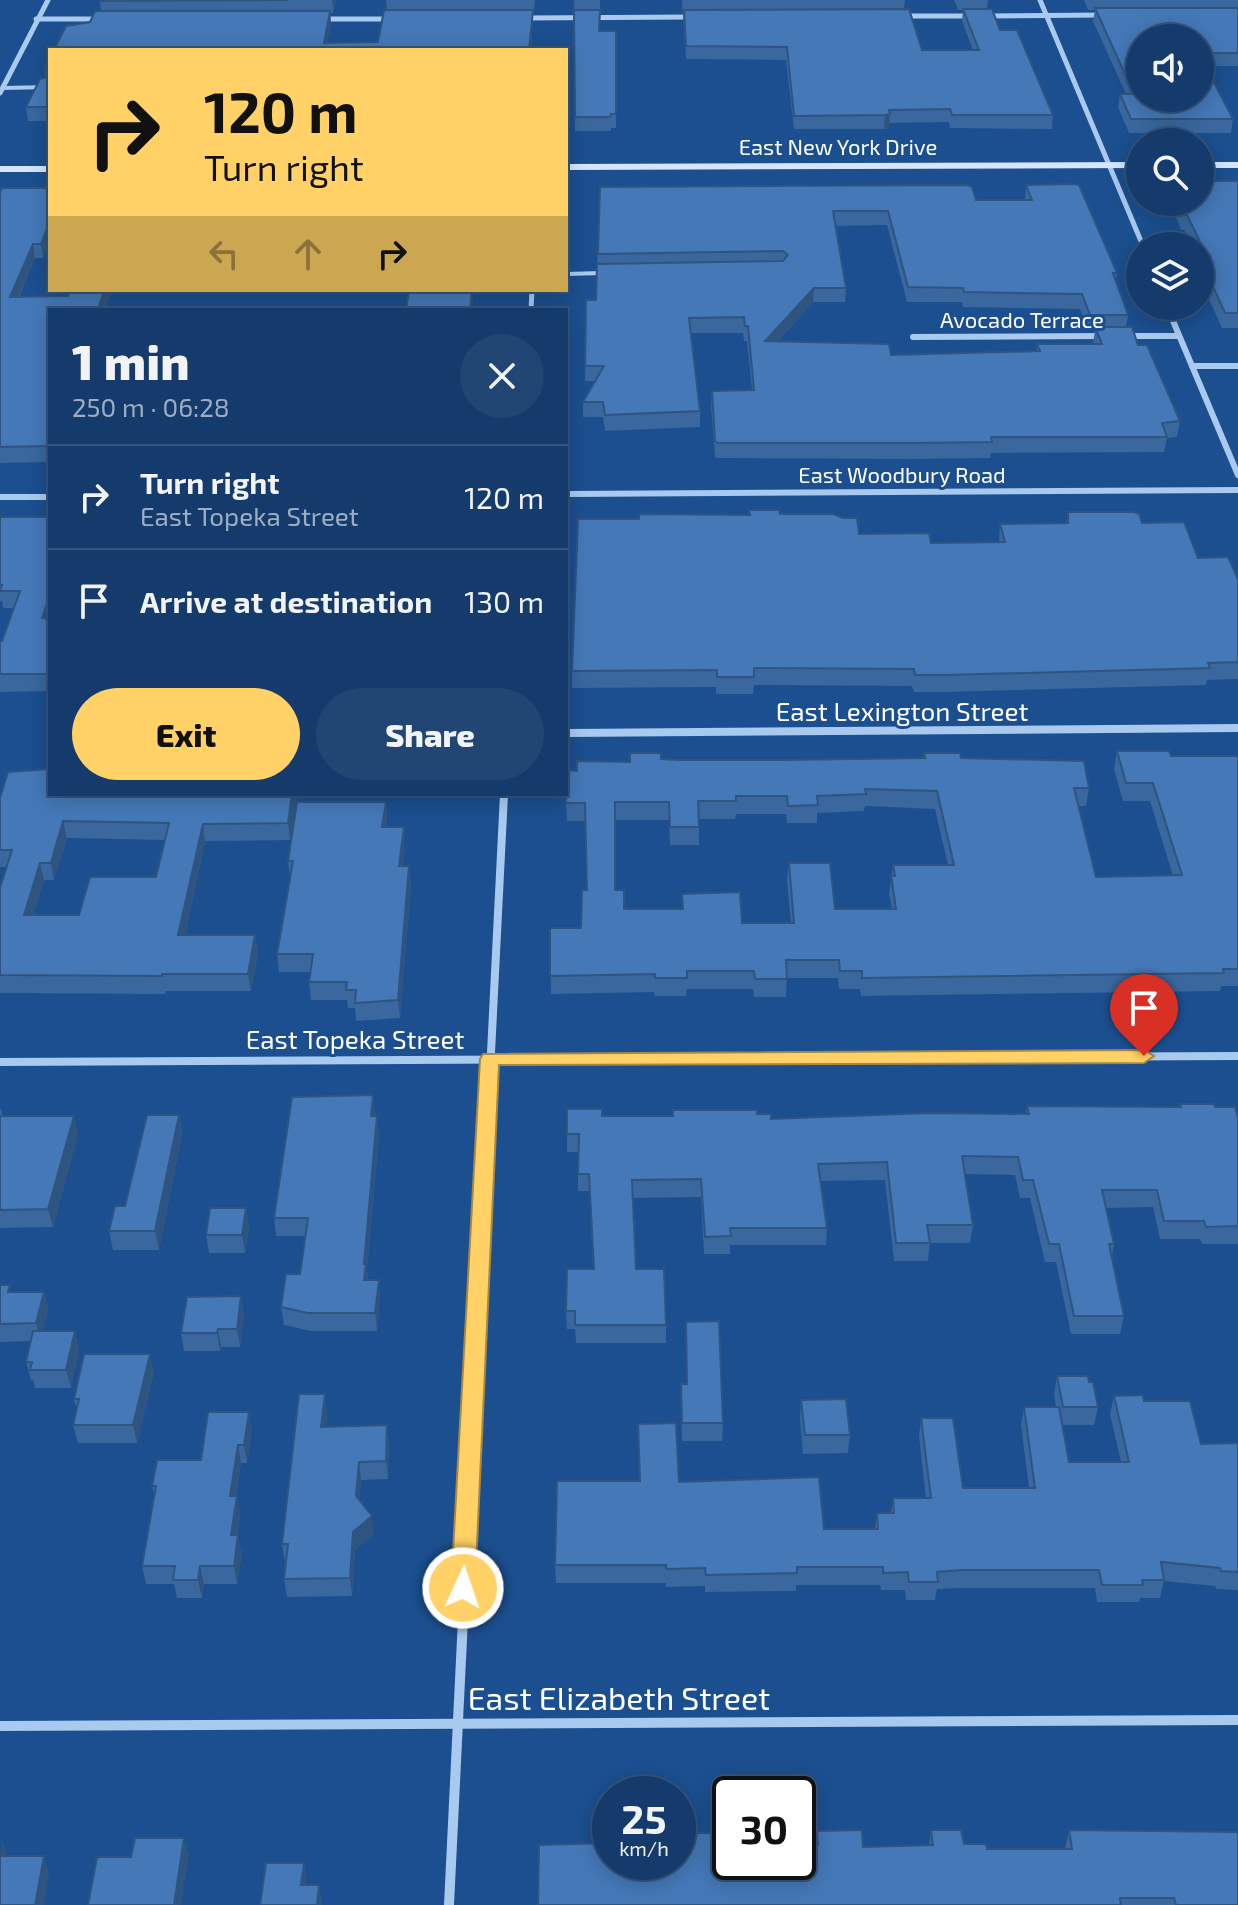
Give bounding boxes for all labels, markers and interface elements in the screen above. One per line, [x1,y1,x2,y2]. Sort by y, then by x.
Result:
map controls [1126,24,1214,320]
button: sound [1126,24,1214,112]
text: 120 m [204,77,358,144]
icon: right [72,80,176,184]
button: search [1126,128,1214,216]
street label: East New York Drive [739,133,937,159]
text: Turn right [204,145,364,188]
icon: left [202,232,246,276]
icon: ahead [286,232,330,276]
icon: right [370,232,414,276]
button: layers [1126,232,1214,320]
street label: Avocado Terrace [940,306,1104,332]
text: 1 min [72,332,190,390]
button: close [460,334,544,418]
text: 250 m · 06:28 [72,391,230,422]
street label: East Woodbury Road [798,461,1006,487]
text: Turn right [140,464,280,500]
icon: right [72,475,116,519]
text: 120 m [464,479,544,515]
text: East Topeka Street [140,500,359,531]
icon: arrive [72,579,116,623]
text: Arrive at destination [140,583,432,619]
text: 130 m [464,583,544,619]
button: Exit [72,688,300,780]
button: Share [316,688,544,780]
street label: East Lexington Street [776,695,1028,726]
pin [1110,974,1178,1056]
icon: arrive [1122,986,1166,1030]
street label: East Topeka Street [246,1023,464,1054]
position arrow [421,1546,505,1630]
street label: East Elizabeth Street [468,1678,770,1716]
speed limit sign: 30 [712,1776,816,1880]
text: 25 [621,1794,667,1842]
text: km/h [619,1836,669,1860]

